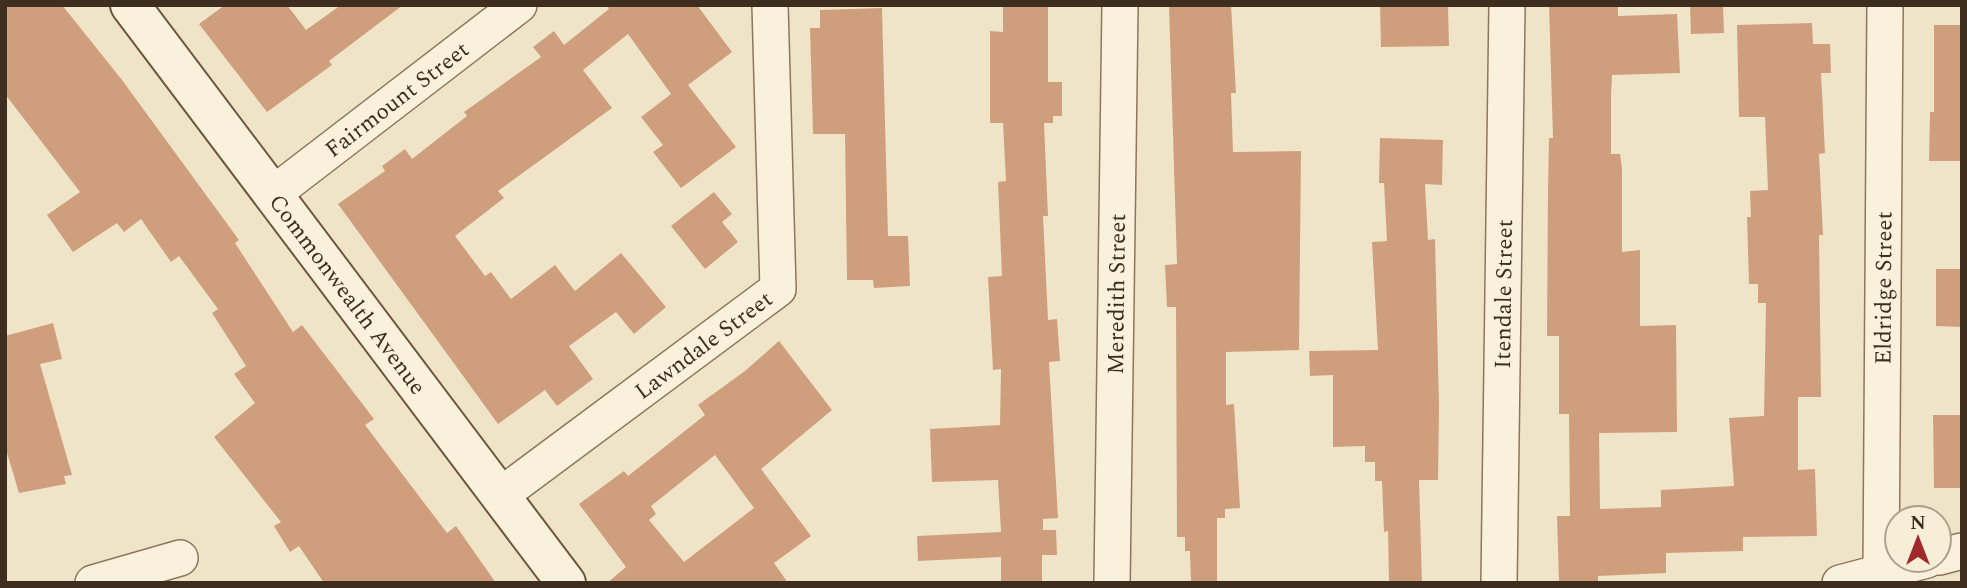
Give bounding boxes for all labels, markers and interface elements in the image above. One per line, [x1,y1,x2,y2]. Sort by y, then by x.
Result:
street label: Fairmount Street [318,33,477,167]
street label: Commonwealth Avenue [259,187,434,403]
street label: Eldridge Street [1866,211,1903,365]
street label: Meredith Street [1099,213,1136,375]
street label: Itendale Street [1486,219,1523,369]
street label: Lawndale Street [628,283,781,409]
north arrow [1883,504,1953,574]
text: N [1910,509,1926,538]

